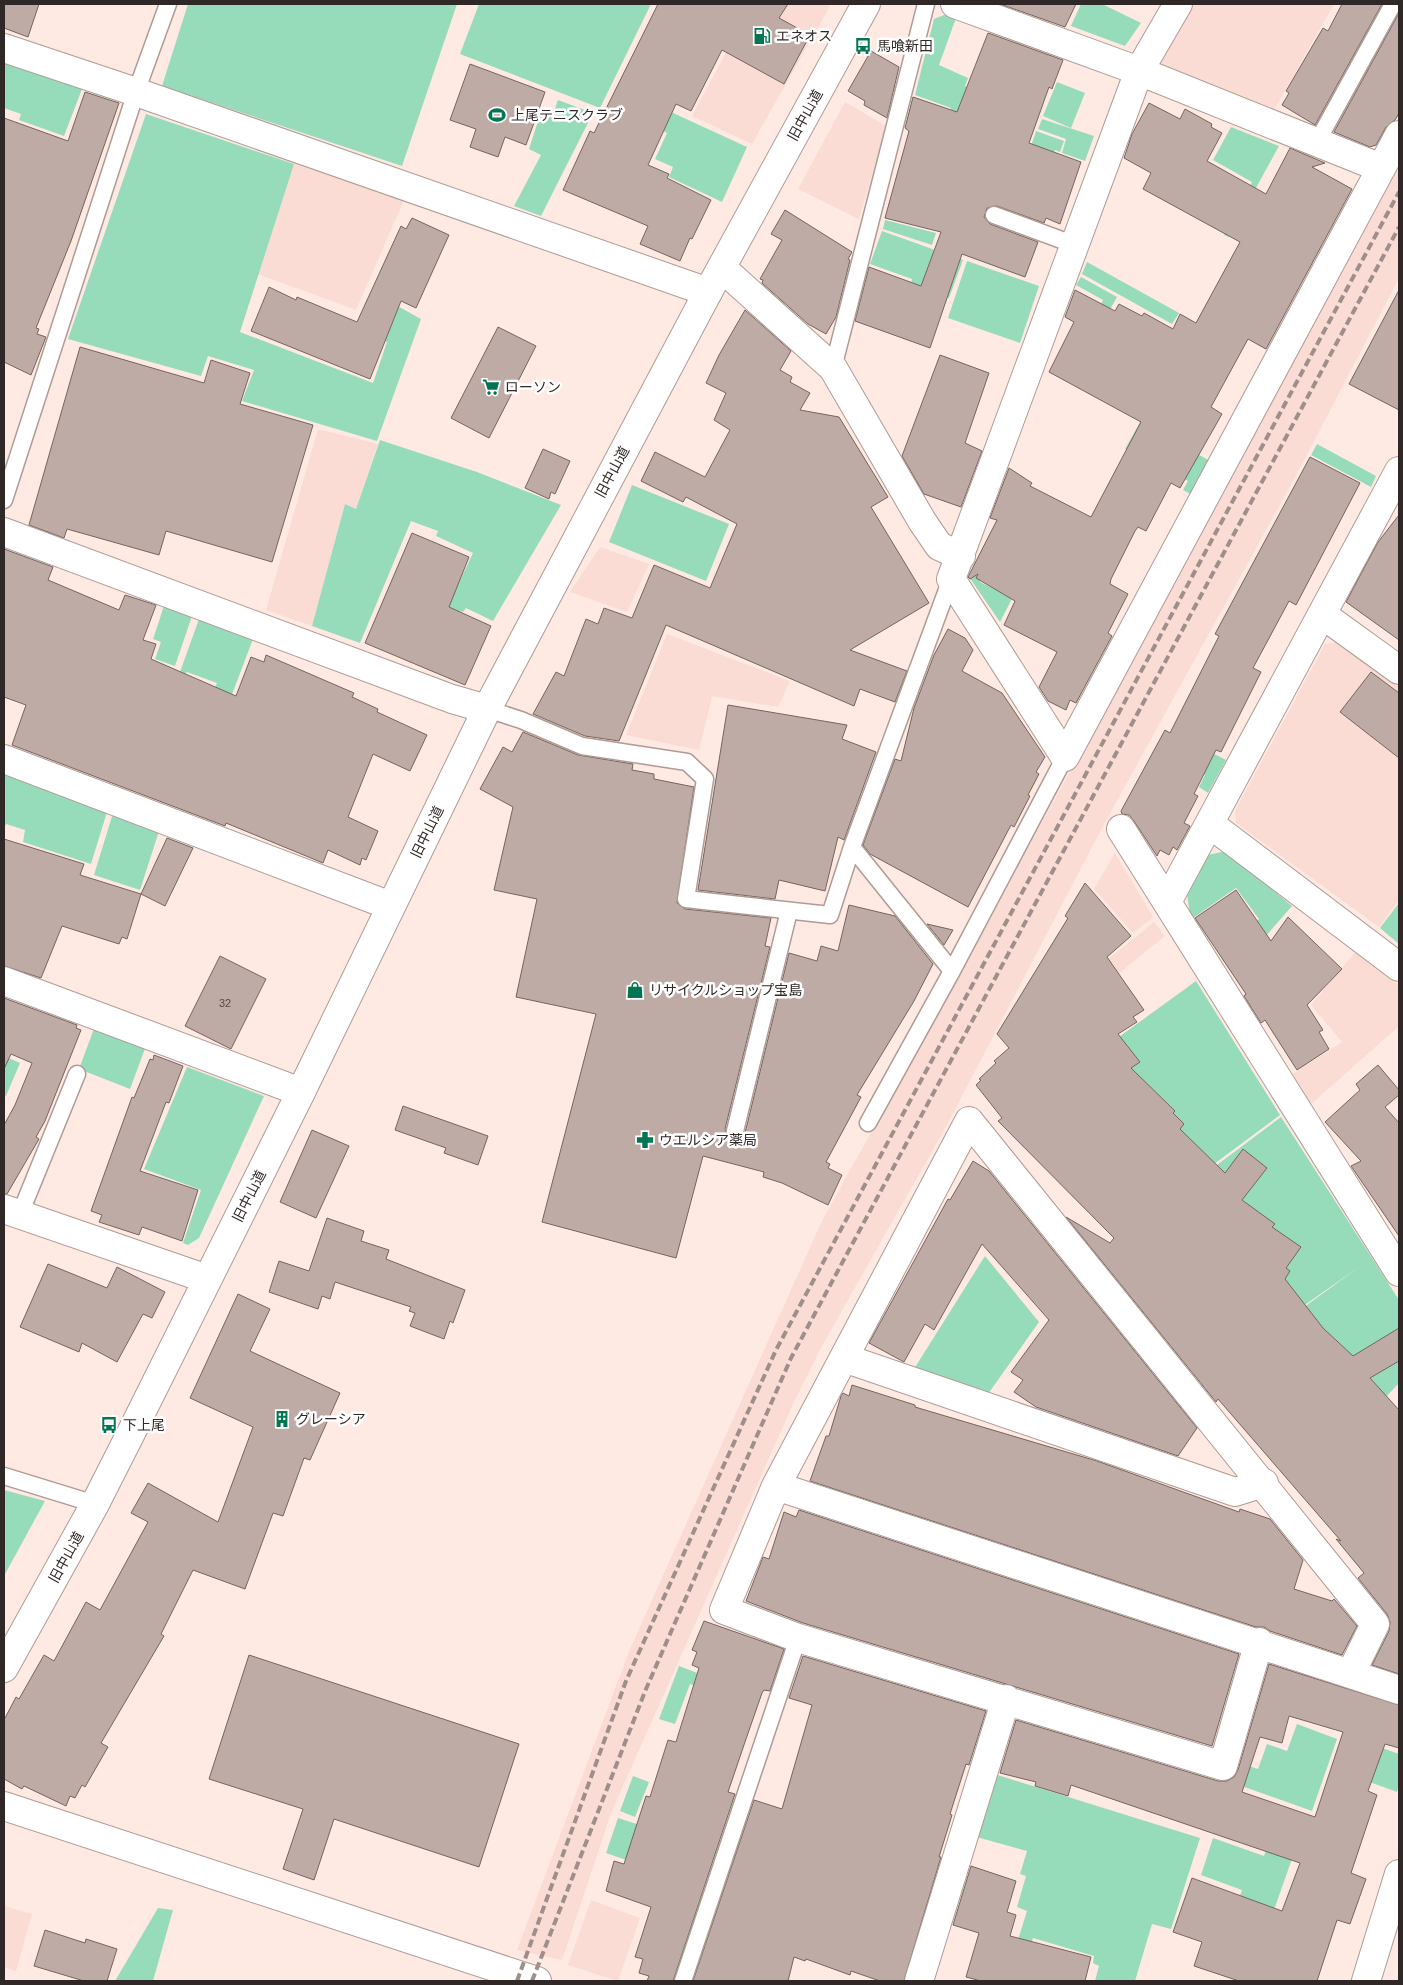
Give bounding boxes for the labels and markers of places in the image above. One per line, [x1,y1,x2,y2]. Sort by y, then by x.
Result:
fuel station icon: エネオス [752,26,772,46]
place label: エネオス [776,28,832,44]
bus stop icon: 馬喰新田 [853,36,873,56]
place label: 馬喰新田 [877,38,933,54]
sports icon: 上尾テニスクラブ [487,105,507,125]
place label: 上尾テニスクラブ [511,107,623,123]
supermarket icon: ローソン [481,377,501,397]
place label: ローソン [505,379,561,395]
shop icon: リサイクルショップ宝島 [625,980,645,1000]
place label: リサイクルショップ宝島 [649,982,802,998]
pharmacy icon: ウエルシア薬局 [635,1130,655,1150]
place label: ウエルシア薬局 [659,1132,757,1148]
building icon: グレーシア [272,1409,292,1429]
place label: グレーシア [296,1411,366,1427]
bus stop icon: 下上尾 [99,1415,119,1435]
place label: 下上尾 [123,1417,165,1433]

